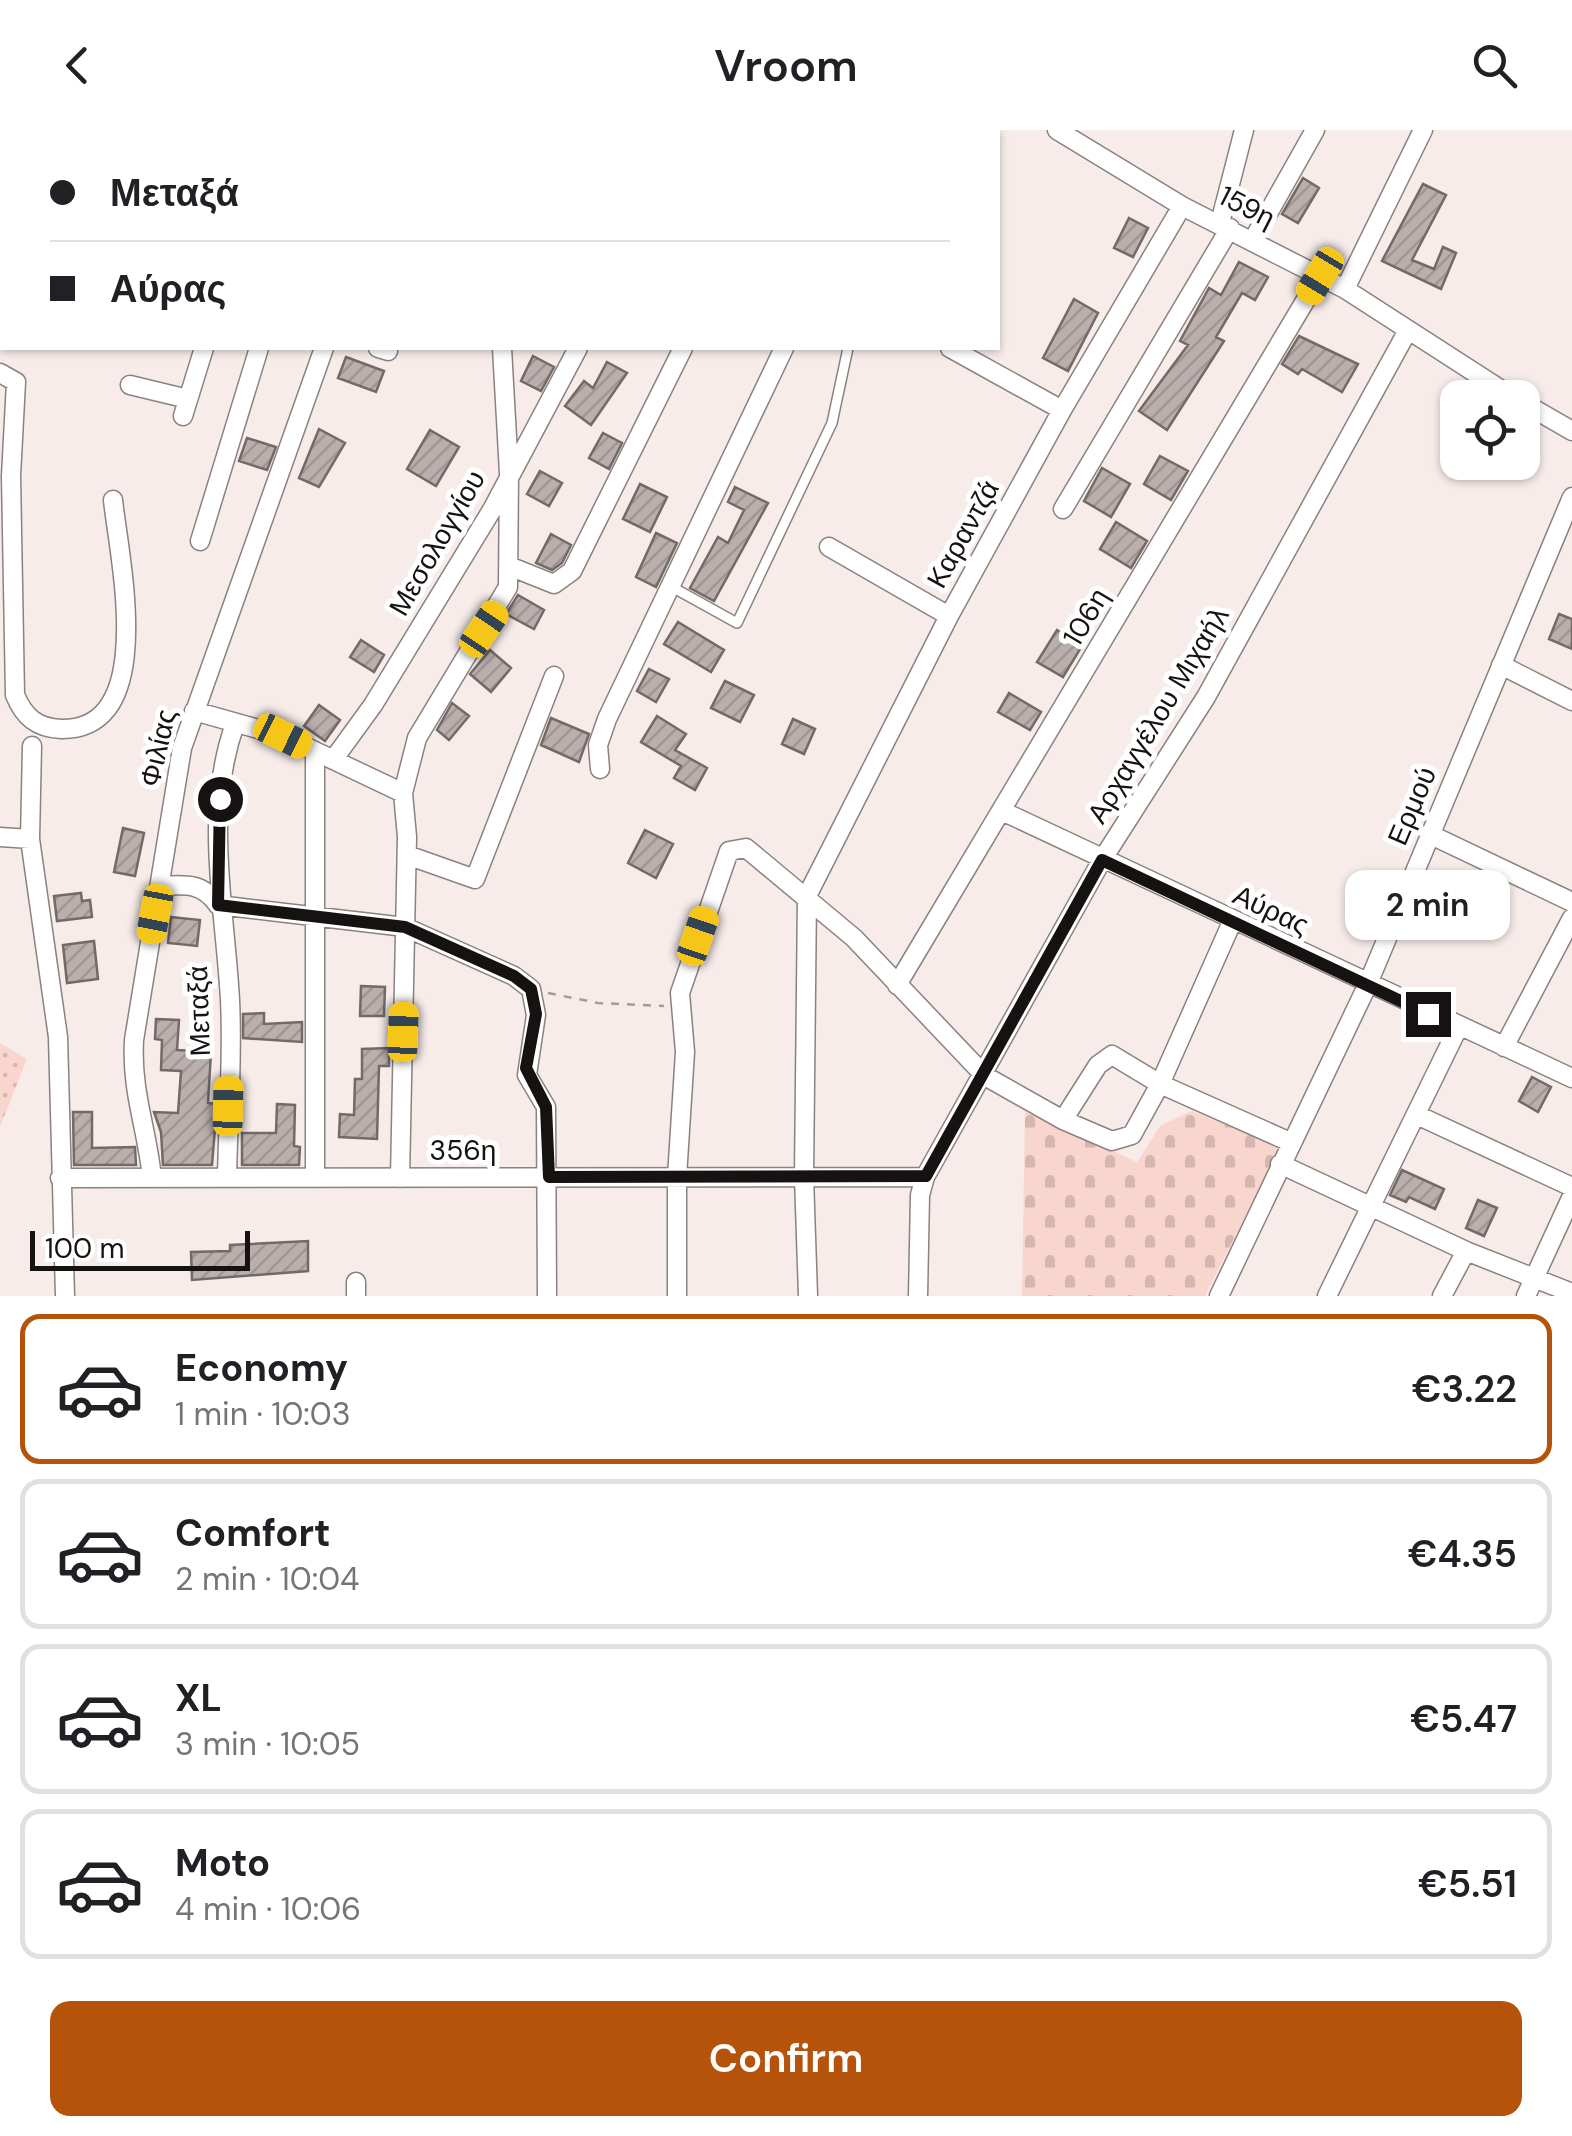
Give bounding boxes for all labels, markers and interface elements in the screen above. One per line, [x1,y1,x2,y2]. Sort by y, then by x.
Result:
text: Vroom [714,36,858,95]
icon: back [50,38,105,93]
icon: search [1467,38,1522,93]
text: Μεταξά [110,168,239,218]
street label: 159η [1213,177,1281,237]
car [1292,243,1348,309]
text: Αύρας [110,264,226,314]
map controls [1440,380,1540,480]
button: locate [1440,380,1540,480]
street label: Μεσολογγίου [380,463,494,623]
street label: Καραντζά [918,473,1008,595]
street label: 106η [1054,581,1118,653]
car [455,596,513,662]
street label: Αρχαγγέλου Μιχαήλ [1079,600,1237,830]
street label: Φιλίας [131,706,185,790]
car [249,709,317,763]
street label: Ερμού [1379,761,1445,851]
route start [198,777,243,822]
callout: 2 min [1346,869,1510,939]
street label: Αύρας [1227,876,1315,944]
car [135,882,175,946]
text: 2 min [1386,884,1469,926]
car [674,903,722,969]
street label: Μεταξά [179,965,219,1057]
route end [1406,992,1451,1037]
car [387,1001,419,1063]
car [212,1076,244,1136]
street label: 356η [430,1132,496,1169]
scale bar [30,1226,250,1270]
text: 100 m [45,1230,124,1267]
text: Economy [175,1343,348,1393]
icon: car [55,1344,145,1434]
text: €3.22 [1412,1364,1517,1414]
text: 1 min · 10:03 [175,1393,351,1435]
text: Comfort [175,1508,331,1558]
icon: car [55,1509,145,1599]
text: €4.35 [1408,1529,1517,1579]
text: 2 min · 10:04 [175,1558,360,1600]
text: XL [175,1673,222,1723]
icon: car [55,1674,145,1764]
text: €5.47 [1410,1694,1517,1744]
text: 3 min · 10:05 [175,1723,360,1765]
text: Moto [175,1838,270,1888]
icon: car [55,1839,145,1929]
text: €5.51 [1418,1859,1517,1909]
text: 4 min · 10:06 [175,1888,361,1930]
button: Confirm [50,2001,1522,2116]

